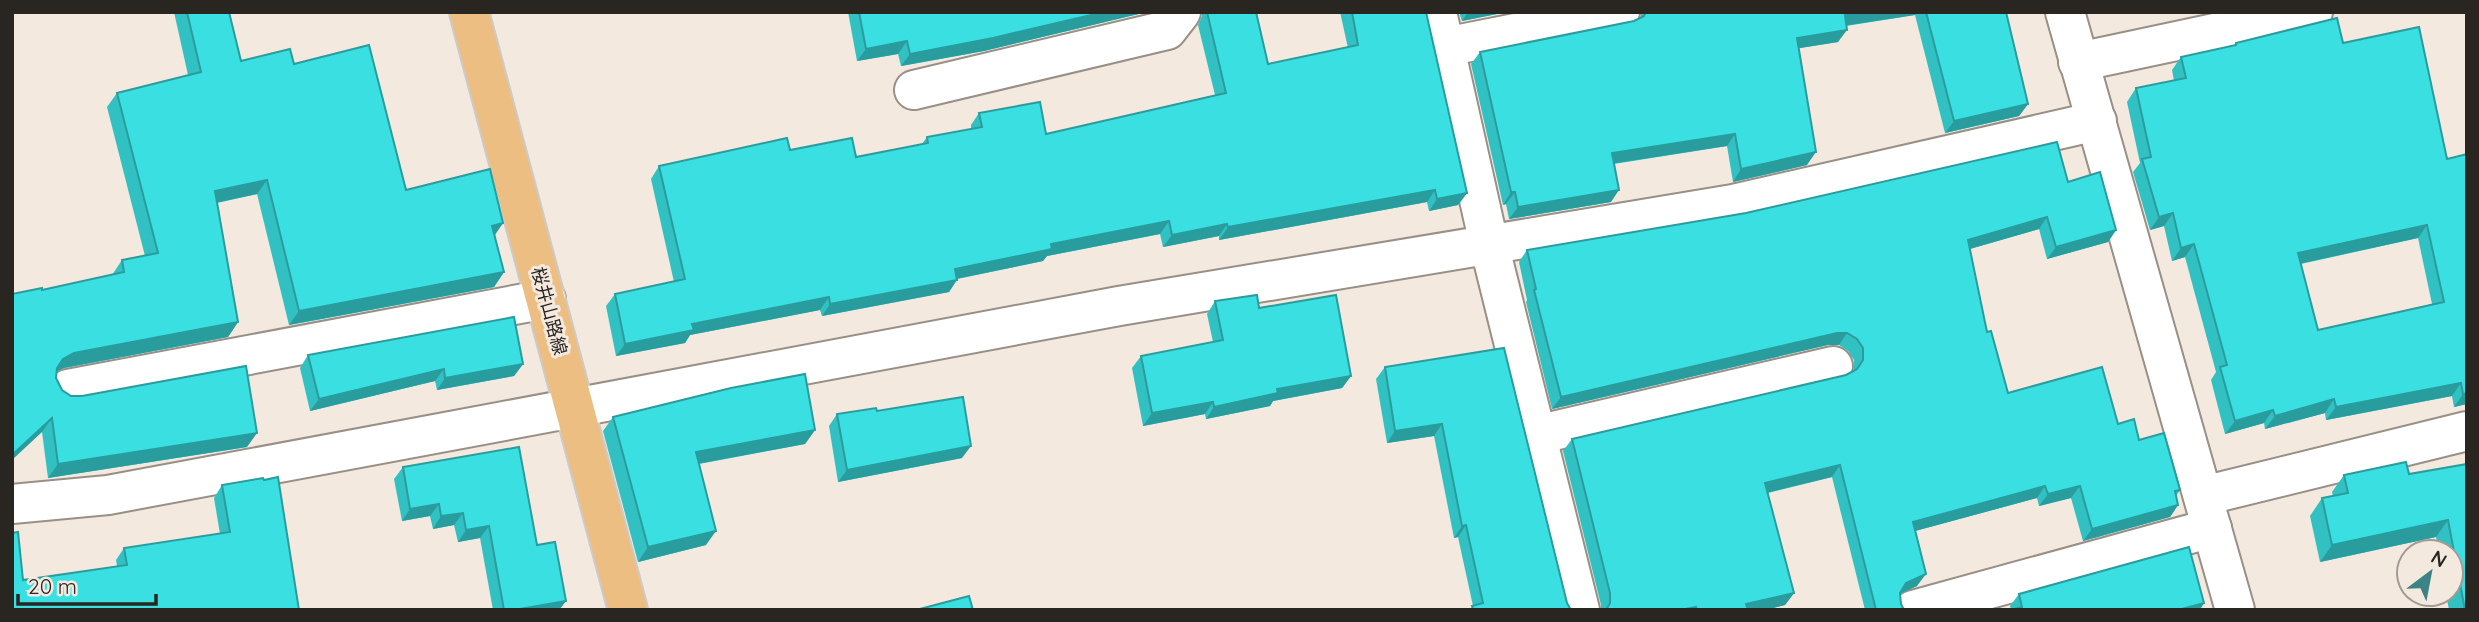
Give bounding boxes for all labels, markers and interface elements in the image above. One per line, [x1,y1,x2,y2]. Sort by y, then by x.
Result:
street label: 桜井山路線 [527,264,572,357]
north arrow [2395,538,2465,608]
text: N [2427,545,2451,572]
scale bar [18,562,156,606]
text: 20 m [28,573,77,599]

